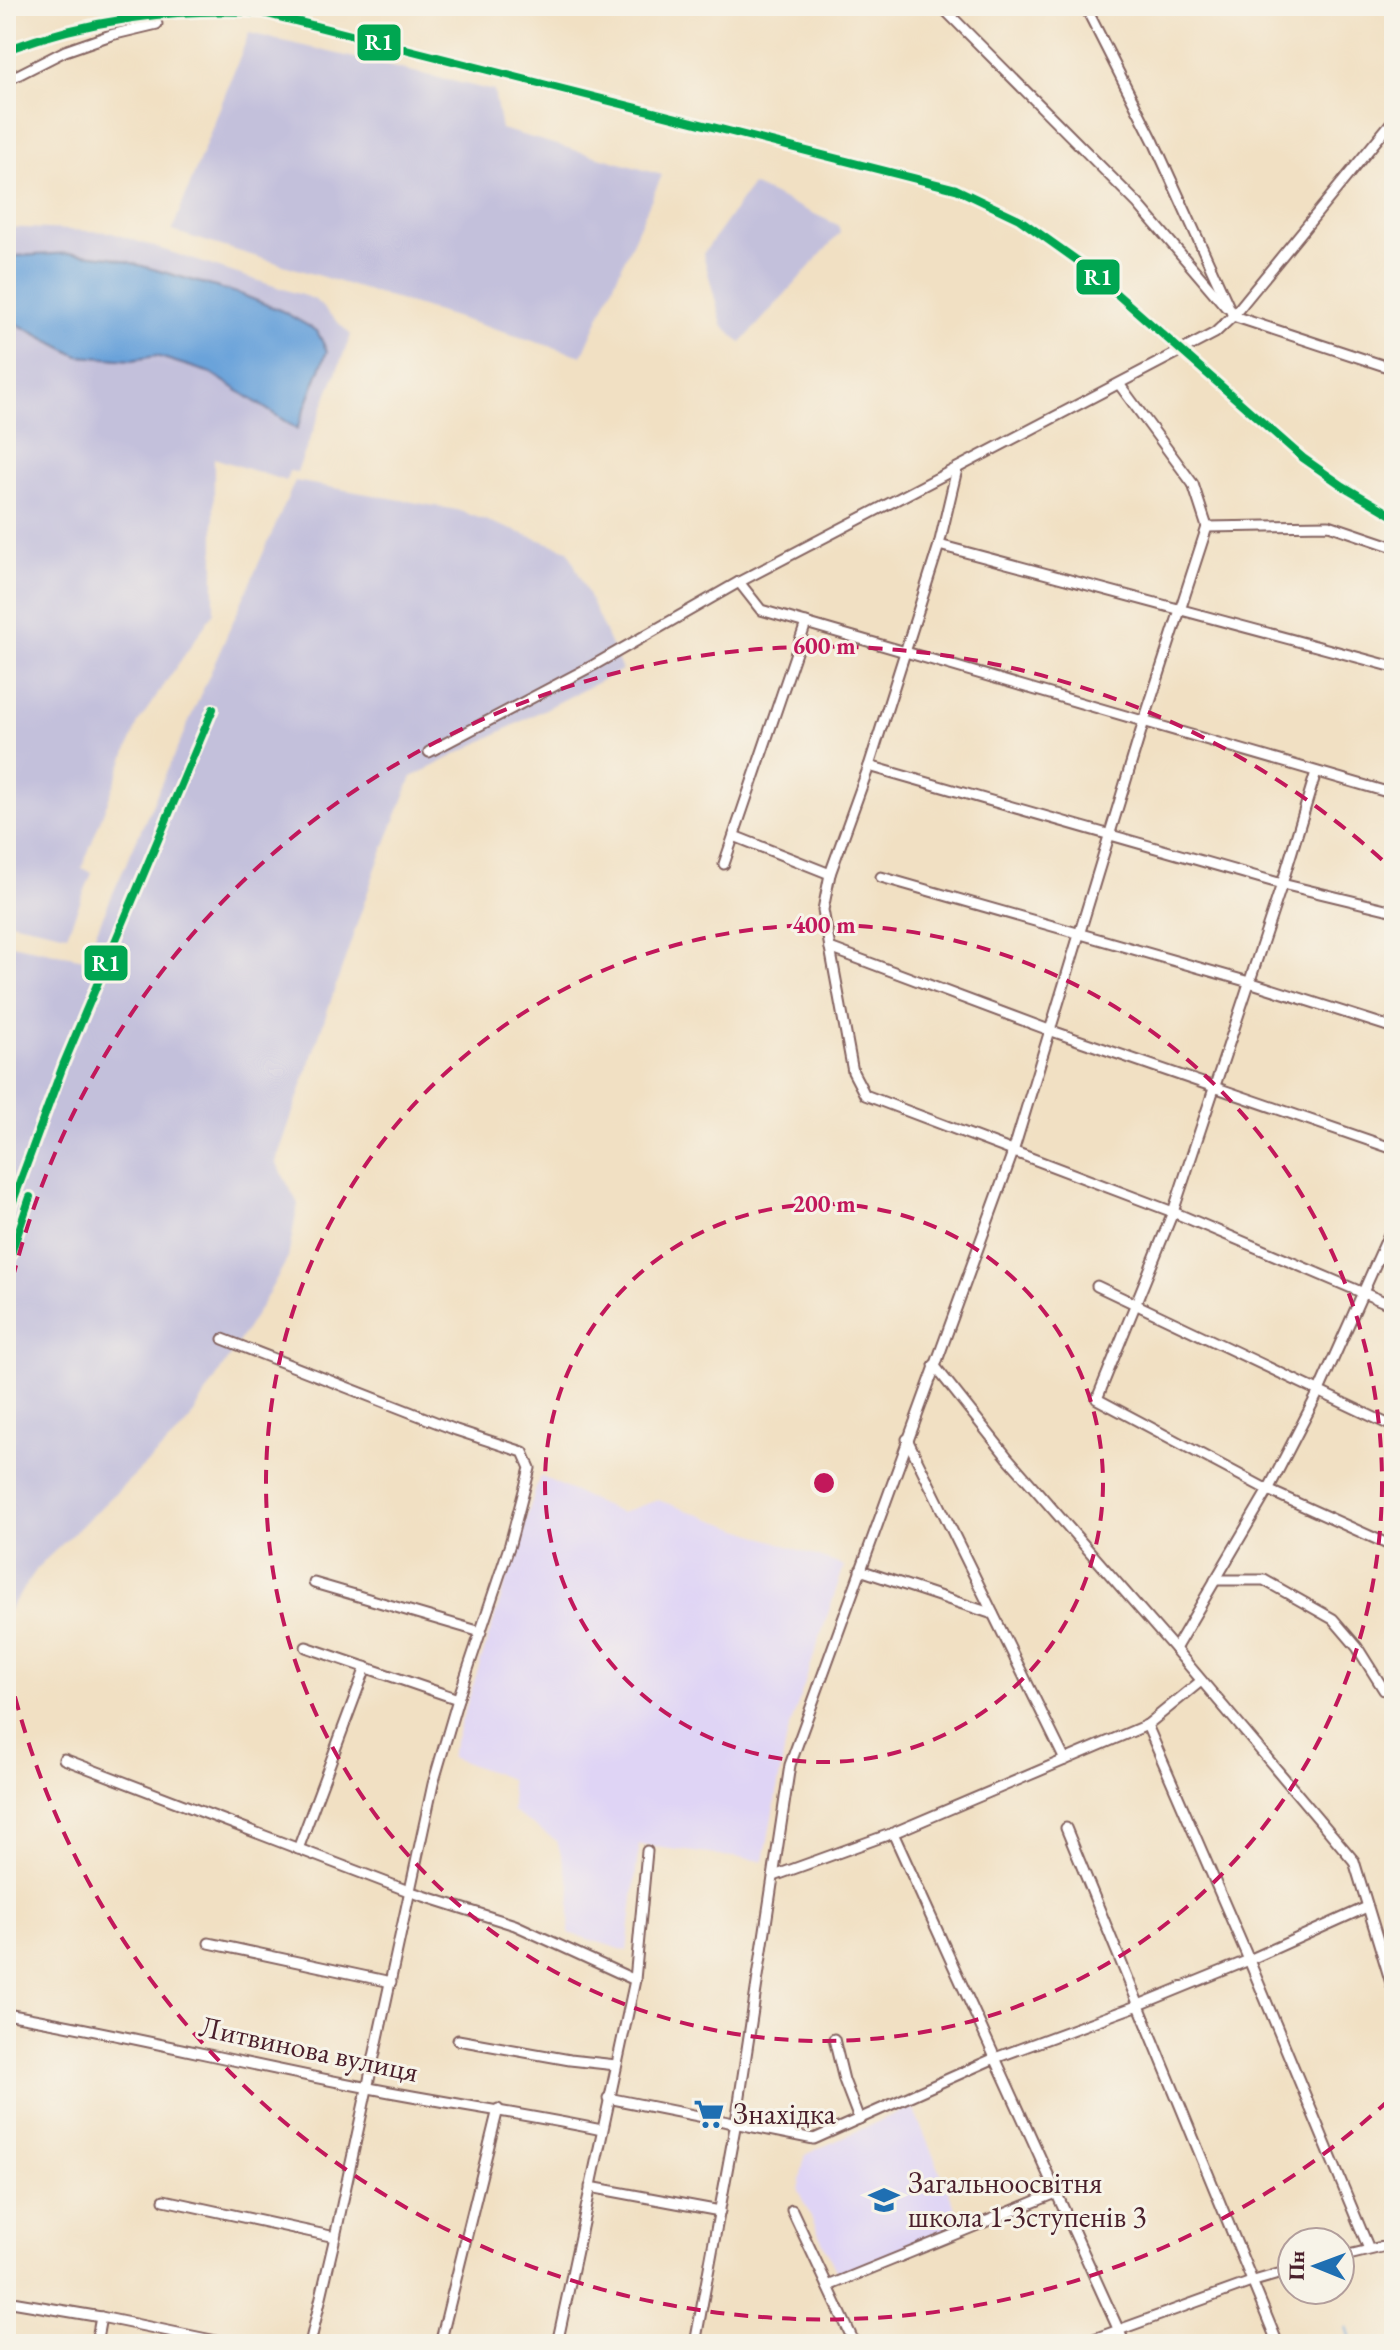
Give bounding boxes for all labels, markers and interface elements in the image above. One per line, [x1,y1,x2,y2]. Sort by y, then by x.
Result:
line badge: R1 [356,23,402,62]
text: R1 [365,28,393,57]
line badge: R1 [1075,258,1121,296]
text: R1 [1084,263,1112,292]
text: 600 m [792,630,856,661]
text: 400 m [792,909,856,940]
line badge: R1 [83,944,129,982]
text: R1 [92,949,120,978]
text: 200 m [792,1188,856,1219]
centre of rings [810,1469,838,1497]
street label: Литвинова вулиця [196,2006,422,2091]
place label: Знахідка [733,2094,836,2133]
supermarket icon: Знахідка [692,2097,726,2131]
place label: Загальноосвiтня школа 1-3ступенiв 3 [908,2163,1147,2236]
school or university icon: Загальноосвiтня школа 1-3ступенiв 3 [867,2183,901,2217]
north arrow [1276,2226,1356,2306]
text: Пн [1282,2250,1311,2281]

